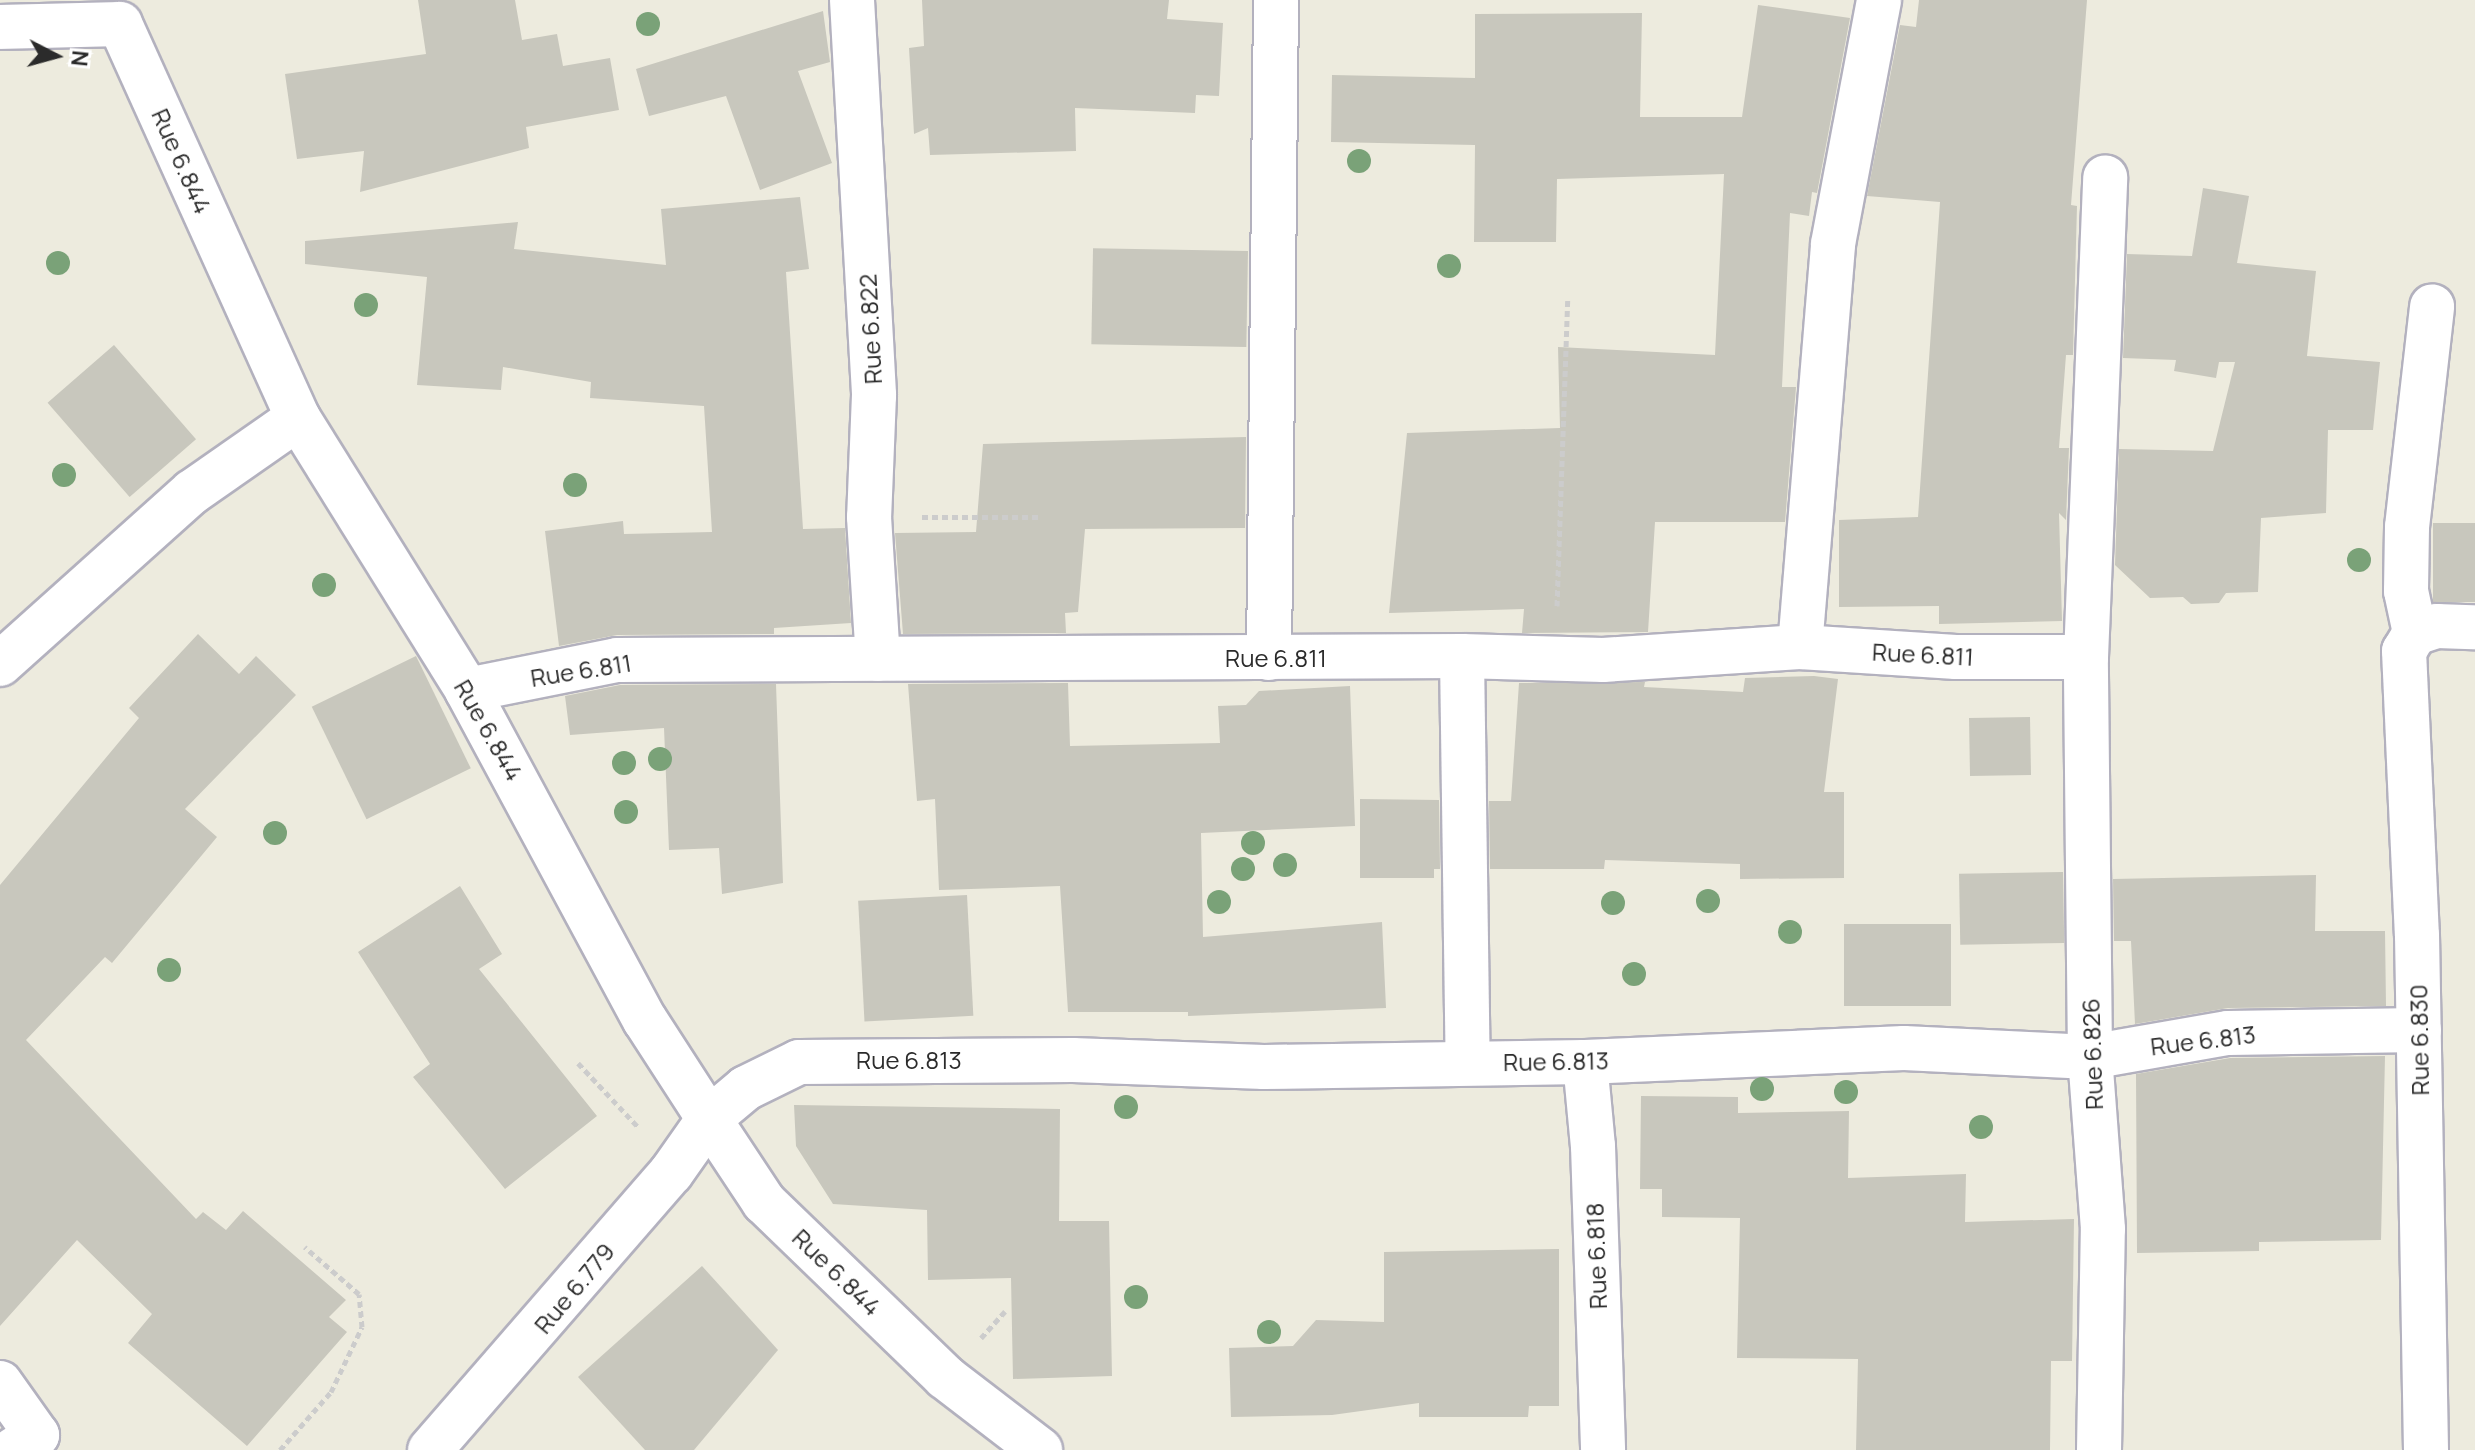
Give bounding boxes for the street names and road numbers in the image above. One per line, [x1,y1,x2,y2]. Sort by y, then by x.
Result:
street label: Rue 6.844 [146,104,218,218]
street label: Rue 6.822 [853,273,887,385]
street label: Rue 6.811 [1871,637,1975,671]
street label: Rue 6.811 [1225,644,1327,672]
street label: Rue 6.811 [528,648,634,692]
street label: Rue 6.844 [449,674,529,786]
street label: Rue 6.830 [2404,984,2434,1096]
street label: Rue 6.826 [2076,998,2108,1110]
street label: Rue 6.813 [2149,1019,2257,1061]
street label: Rue 6.813 [856,1046,962,1074]
street label: Rue 6.813 [1503,1046,1609,1076]
street label: Rue 6.818 [1580,1202,1612,1310]
street label: Rue 6.844 [787,1223,887,1321]
street label: Rue 6.779 [528,1237,620,1339]

